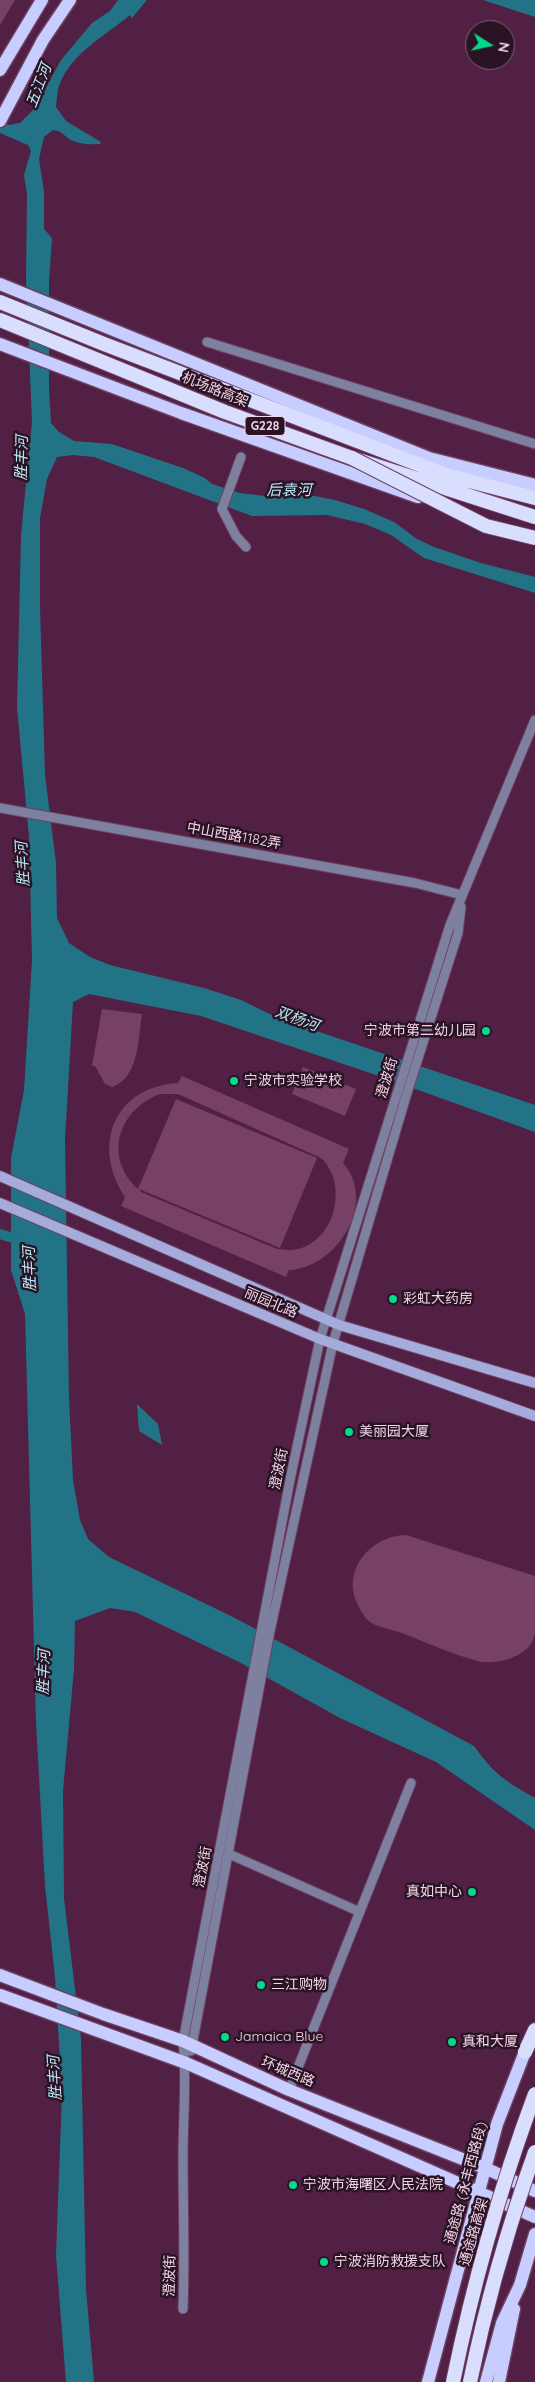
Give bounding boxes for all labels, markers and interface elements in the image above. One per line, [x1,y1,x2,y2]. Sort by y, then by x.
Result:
north arrow [465,20,515,70]
text: N [494,41,514,54]
water label: 五江河 [23,62,55,110]
street label: 机场路高架 [179,369,251,411]
road number: G228 [245,416,285,436]
water label: 胜丰河 [13,435,31,481]
water label: 后袁河 [267,481,311,499]
street label: 中山西路1182弄 [185,819,283,853]
water label: 胜丰河 [13,841,33,887]
water label: 双杨河 [273,1003,321,1035]
place label: 宁波市第二幼儿园 [364,1023,476,1039]
marker: 宁波市第二幼儿园 [480,1025,492,1037]
street label: 澄波街 [373,1055,401,1101]
place label: 宁波市实验学校 [244,1073,342,1089]
marker: 宁波市实验学校 [228,1075,240,1087]
water label: 胜丰河 [20,1246,40,1292]
street label: 丽园北路 [242,1284,300,1322]
place label: 彩虹大药房 [403,1291,473,1307]
marker: 彩虹大药房 [387,1293,399,1305]
place label: 美丽园大厦 [359,1424,429,1440]
marker: 美丽园大厦 [343,1426,355,1438]
street label: 澄波街 [267,1447,291,1491]
water label: 胜丰河 [34,1649,54,1695]
street label: 澄波街 [191,1845,215,1889]
place label: 真如中心 [406,1884,462,1900]
marker: 真如中心 [466,1886,478,1898]
place label: 三江购物 [271,1977,327,1993]
marker: 三江购物 [255,1979,267,1991]
place label: Jamaica Blue [235,2029,323,2045]
marker: Jamaica Blue [219,2031,231,2043]
place label: 真和大厦 [462,2034,518,2050]
marker: 真和大厦 [446,2036,458,2048]
street label: 环城西路 [259,2053,317,2091]
water label: 胜丰河 [45,2055,65,2101]
street label: 通途路 (永丰西路段) [442,2120,490,2246]
place label: 宁波市海曙区人民法院 [303,2177,443,2193]
marker: 宁波市海曙区人民法院 [287,2179,299,2191]
street label: 通途路高架 [456,2196,492,2268]
place label: 宁波消防救援支队 [334,2254,446,2270]
street label: 澄波街 [161,2255,179,2297]
marker: 宁波消防救援支队 [318,2256,330,2268]

